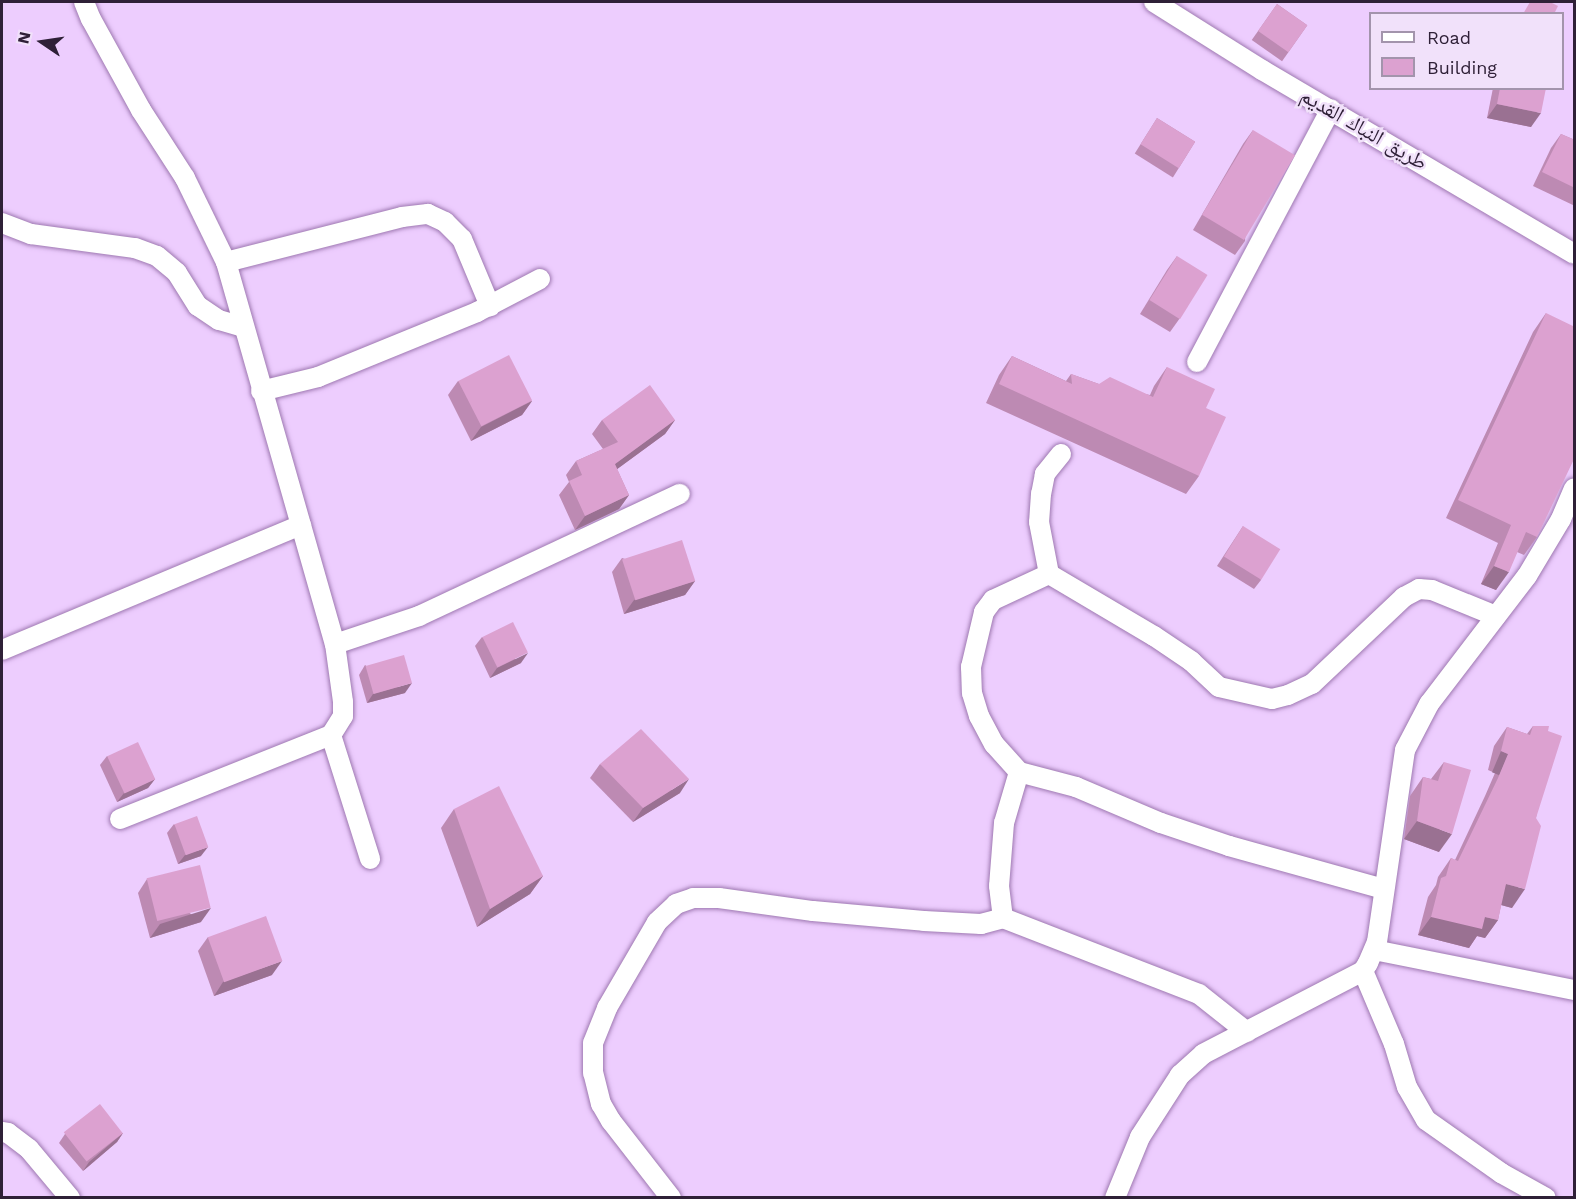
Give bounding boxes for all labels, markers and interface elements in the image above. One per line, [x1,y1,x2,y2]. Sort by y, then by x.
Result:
north arrow [12,12,72,72]
legend [1369,12,1564,90]
text: Road [1427,27,1471,48]
text: N [13,30,35,46]
text: Building [1427,57,1497,78]
street label: طريق النباك القديم [1296,83,1432,175]

